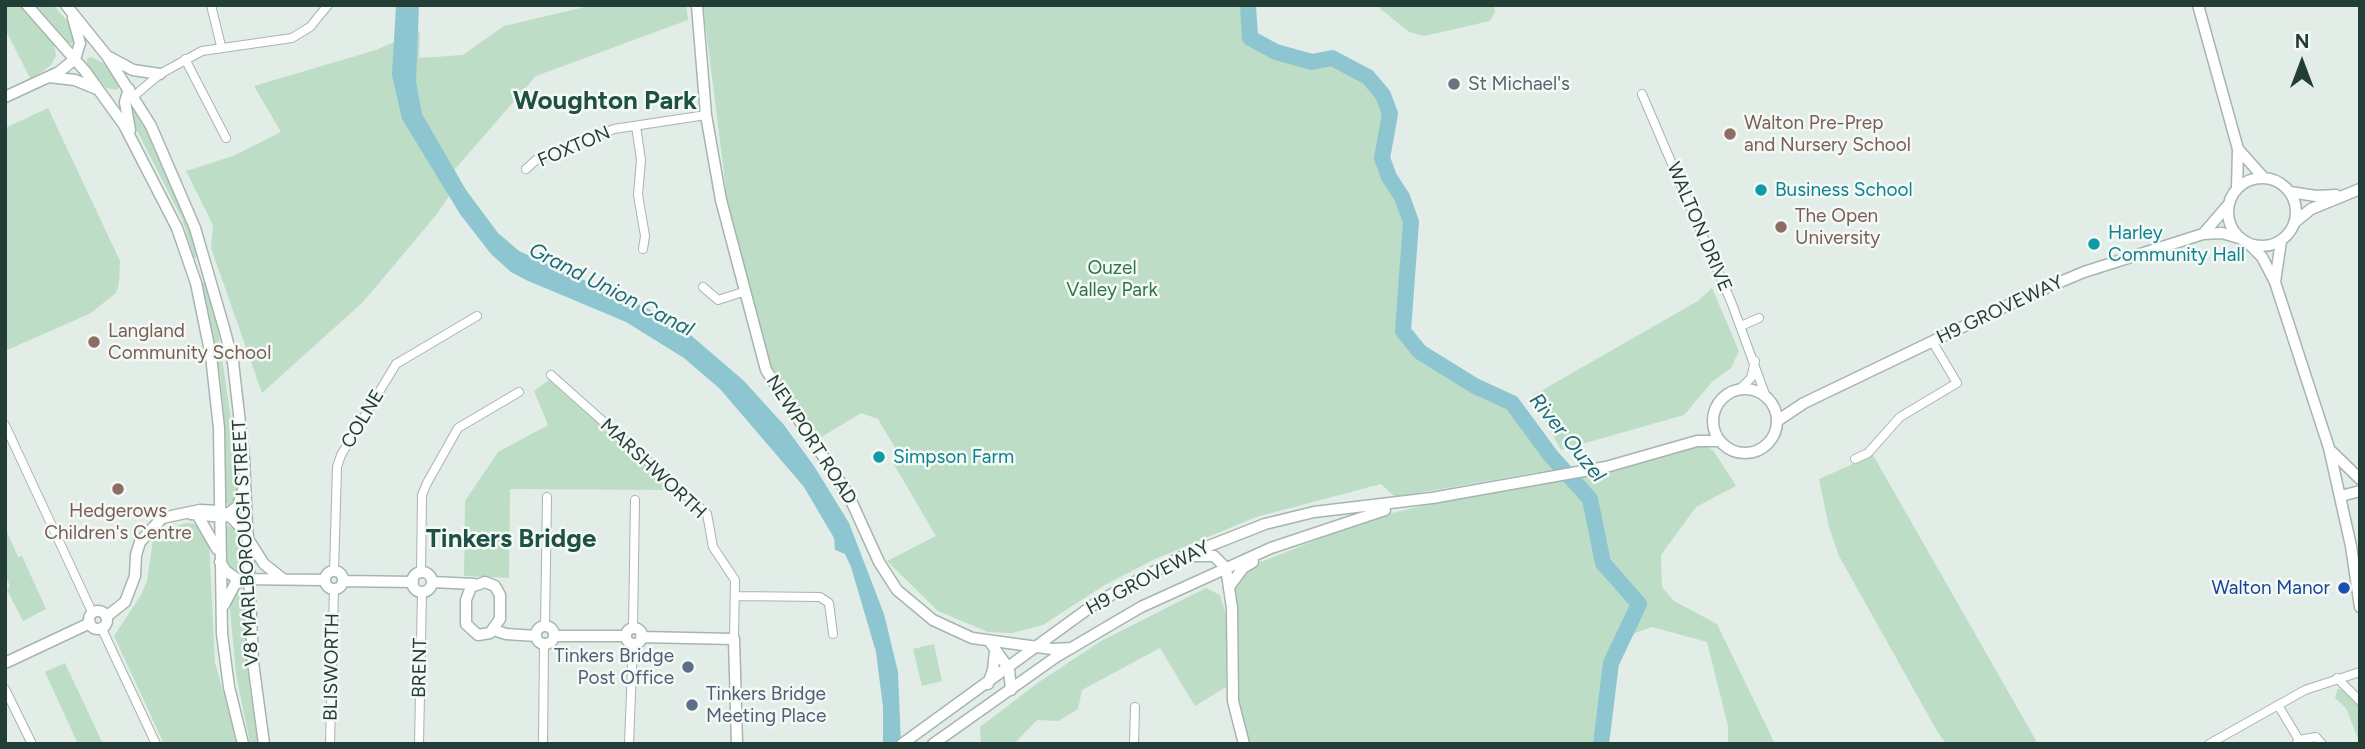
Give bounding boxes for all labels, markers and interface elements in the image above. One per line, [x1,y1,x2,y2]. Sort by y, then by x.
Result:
north arrow [2267,28,2337,98]
text: N [2295,30,2309,53]
place label: St Michael's [1468,73,1570,95]
marker: St Michael's [1446,76,1462,92]
district label: Woughton Park [513,85,697,117]
place label: Walton Pre-Prep and Nursery School [1744,112,1911,156]
street label: FOXTON [534,122,614,172]
marker: Walton Pre-Prep and Nursery School [1722,126,1738,142]
street label: WALTON DRIVE [1662,159,1736,295]
place label: Business School [1775,179,1913,201]
marker: Business School [1753,182,1769,198]
place label: The Open University [1795,205,1880,249]
marker: The Open University [1773,219,1789,235]
place label: Harley Community Hall [2108,222,2245,266]
marker: Harley Community Hall [2086,236,2102,252]
water label: Grand Union Canal [524,238,698,342]
park label: Ouzel Valley Park [1066,257,1158,301]
street label: H9 GROVEWAY [1933,271,2067,349]
place label: Langland Community School [108,320,271,364]
marker: Langland Community School [86,334,102,350]
street label: NEWPORT ROAD [761,371,861,509]
street label: COLNE [337,386,389,452]
water label: River Ouzel [1524,388,1610,488]
street label: MARSHWORTH [595,414,711,524]
street label: V8 MARLBOROUGH STREET [228,419,264,667]
place label: Simpson Farm [893,446,1014,468]
marker: Simpson Farm [871,449,887,465]
marker: Hedgerows Children's Centre [110,481,126,497]
place label: Hedgerows Children's Centre [44,500,192,544]
district label: Tinkers Bridge [426,523,596,555]
street label: H9 GROVEWAY [1082,536,1214,620]
place label: Walton Manor [2211,577,2330,599]
marker: Walton Manor [2336,580,2352,596]
street label: BLISWORTH [320,613,344,721]
street label: BRENT [408,638,432,698]
place label: Tinkers Bridge Post Office [554,645,674,689]
marker: Tinkers Bridge Post Office [680,659,696,675]
place label: Tinkers Bridge Meeting Place [706,683,826,727]
marker: Tinkers Bridge Meeting Place [684,697,700,713]

